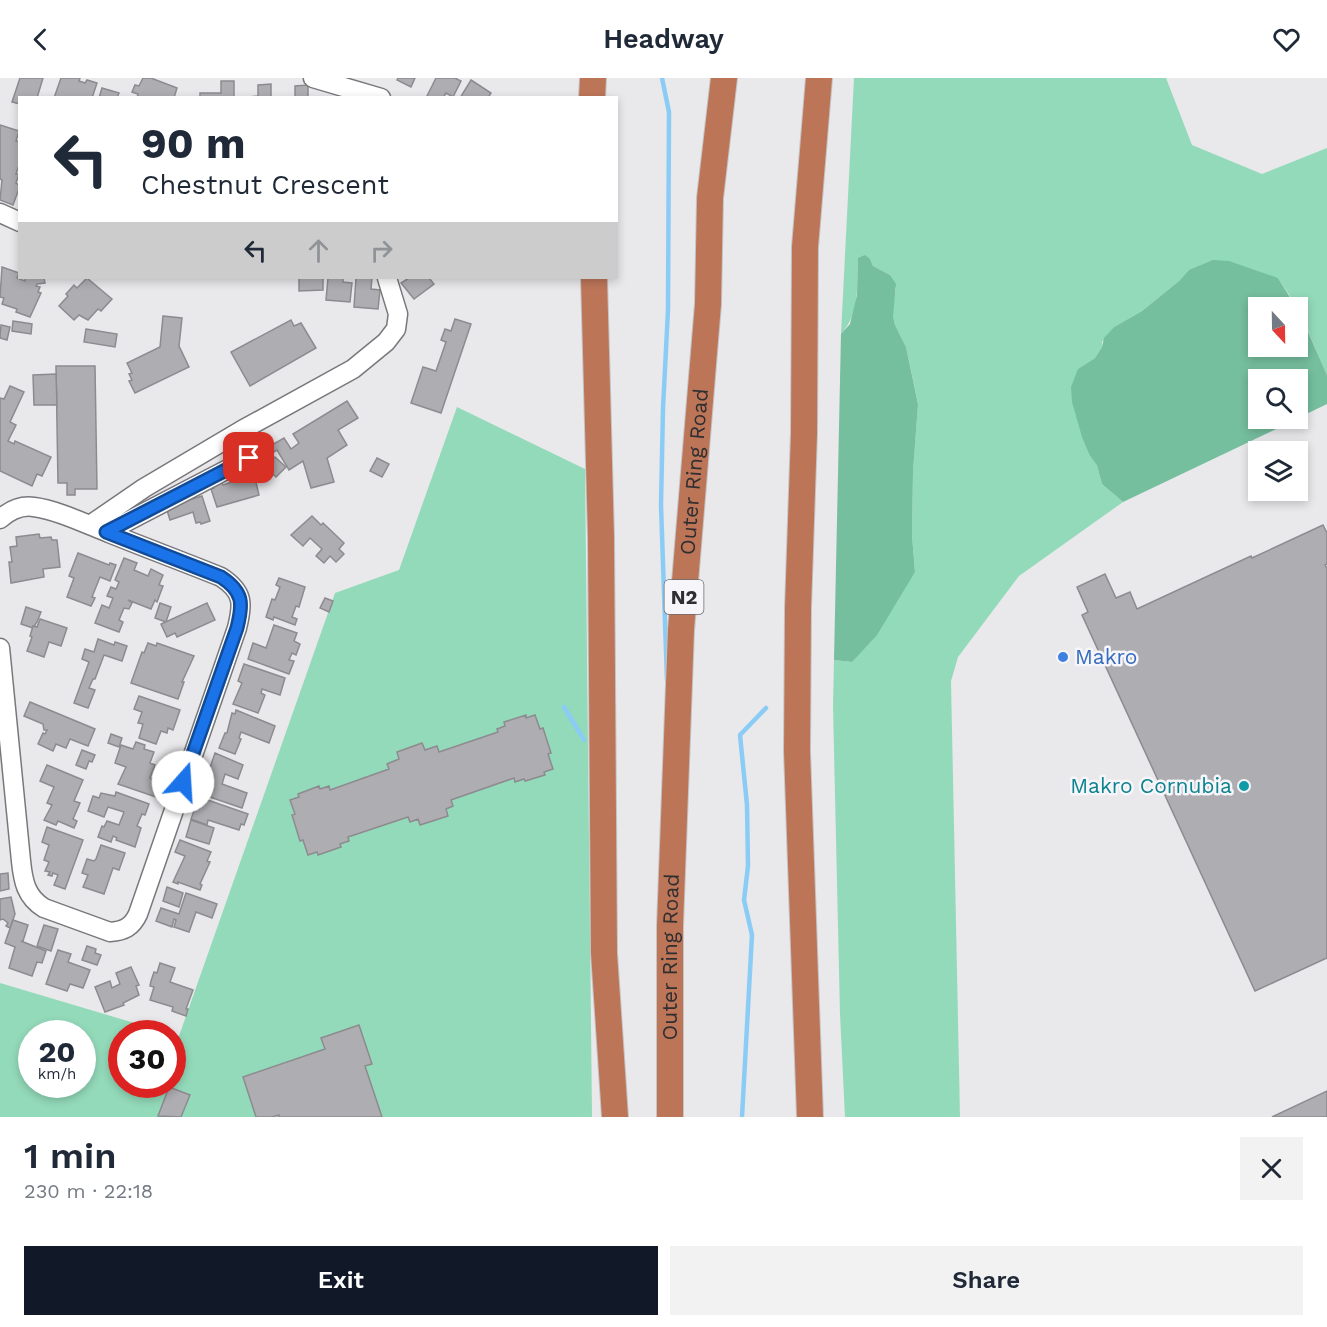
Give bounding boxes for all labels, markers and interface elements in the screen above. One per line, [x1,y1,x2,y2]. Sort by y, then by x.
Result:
icon: back [24,23,57,56]
text: Headway [603,23,724,55]
icon: heart [1270,23,1303,56]
text: 90 m [141,119,245,168]
icon: left [42,120,120,198]
text: Chestnut Crescent [141,169,389,201]
icon: left [239,234,272,267]
icon: ahead [302,234,335,267]
icon: right [365,234,398,267]
north arrow [1248,297,1308,357]
map controls [1248,297,1308,501]
button: search [1248,369,1308,429]
street label: Outer Ring Road [674,387,713,556]
pin [223,432,274,483]
icon: arrive [232,441,265,474]
button: layers [1248,441,1308,501]
road number: N2 [664,580,704,614]
place label: Makro [1075,644,1137,669]
marker: Makro [1056,650,1070,664]
position arrow [151,750,215,814]
place label: Makro Cornubia [1070,773,1232,798]
marker: Makro Cornubia [1237,779,1251,793]
street label: Outer Ring Road [657,873,684,1041]
speed limit sign: 30 [108,1020,186,1098]
text: 20 [38,1034,76,1069]
text: km/h [38,1065,76,1083]
text: 1 min [24,1135,116,1177]
button: close [1240,1137,1303,1200]
text: 230 m · 22:18 [24,1179,153,1203]
button: Exit [24,1246,658,1315]
button: Share [670,1246,1303,1315]

